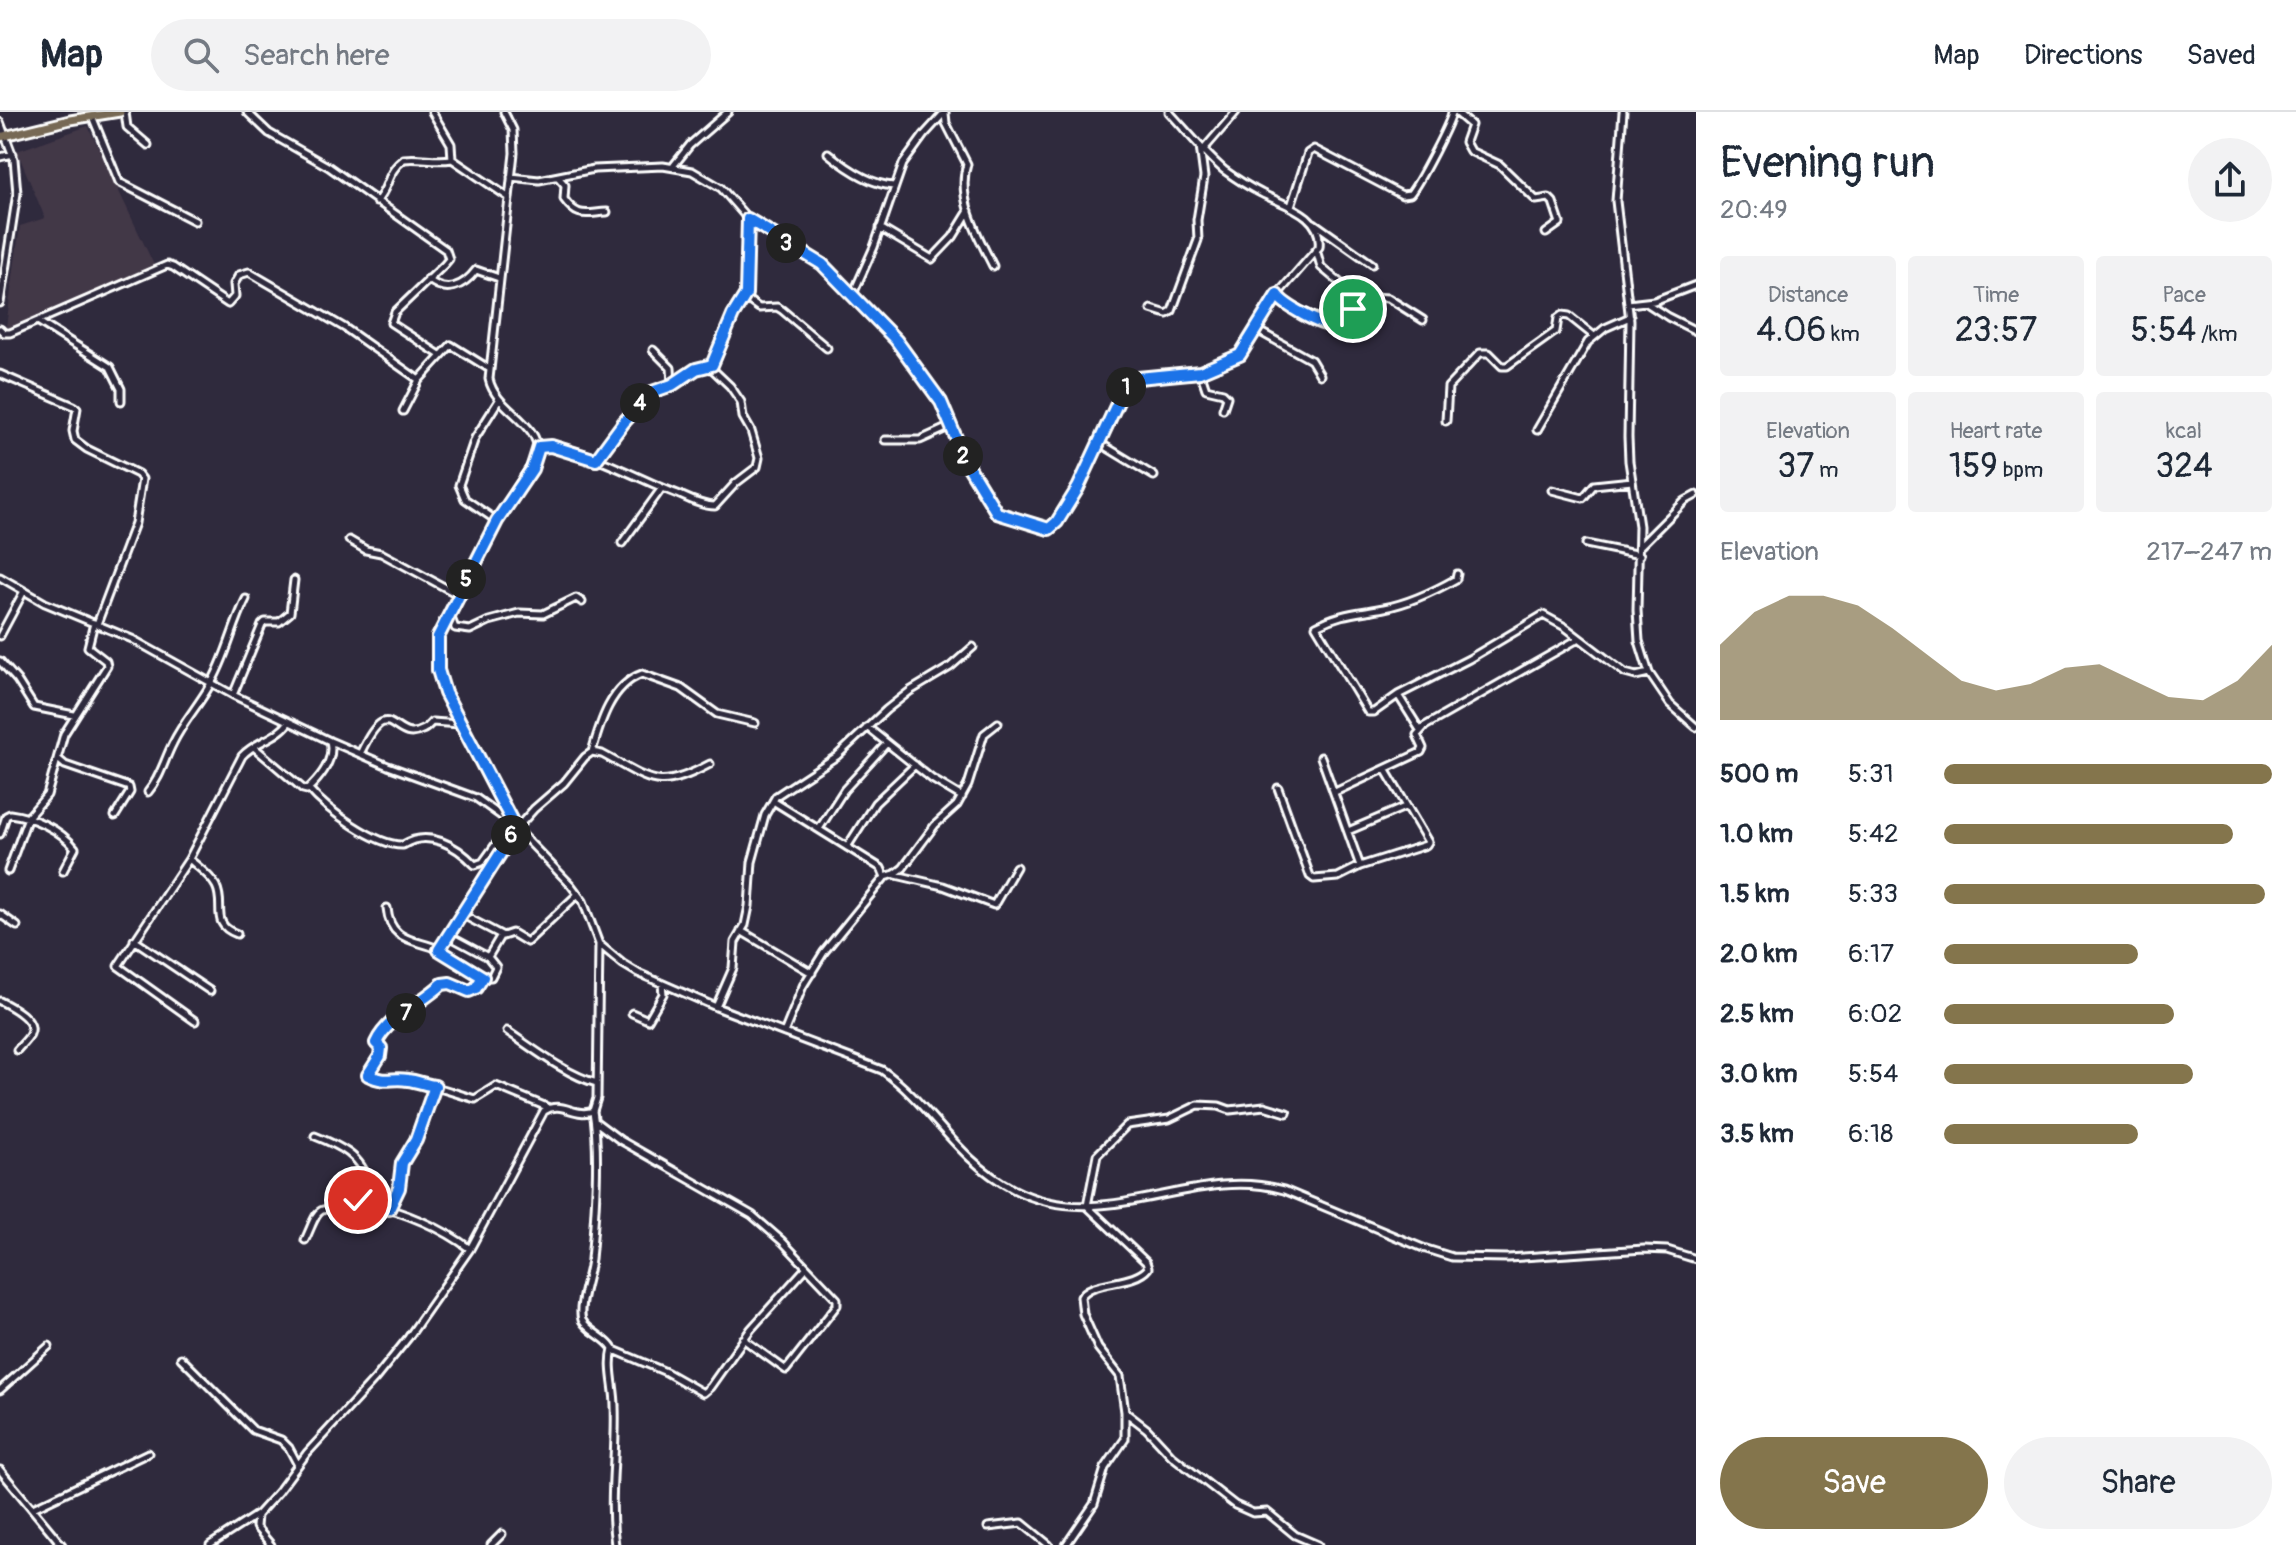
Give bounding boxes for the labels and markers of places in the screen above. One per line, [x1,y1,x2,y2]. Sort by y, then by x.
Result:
pin: 3 [766,223,806,263]
pin [1319,275,1387,343]
pin: 1 [1106,367,1146,407]
pin: 4 [620,383,660,423]
pin: 2 [943,436,983,476]
pin: 5 [446,559,486,599]
pin: 6 [491,815,531,855]
pin: 7 [386,993,426,1033]
pin [324,1166,392,1234]

